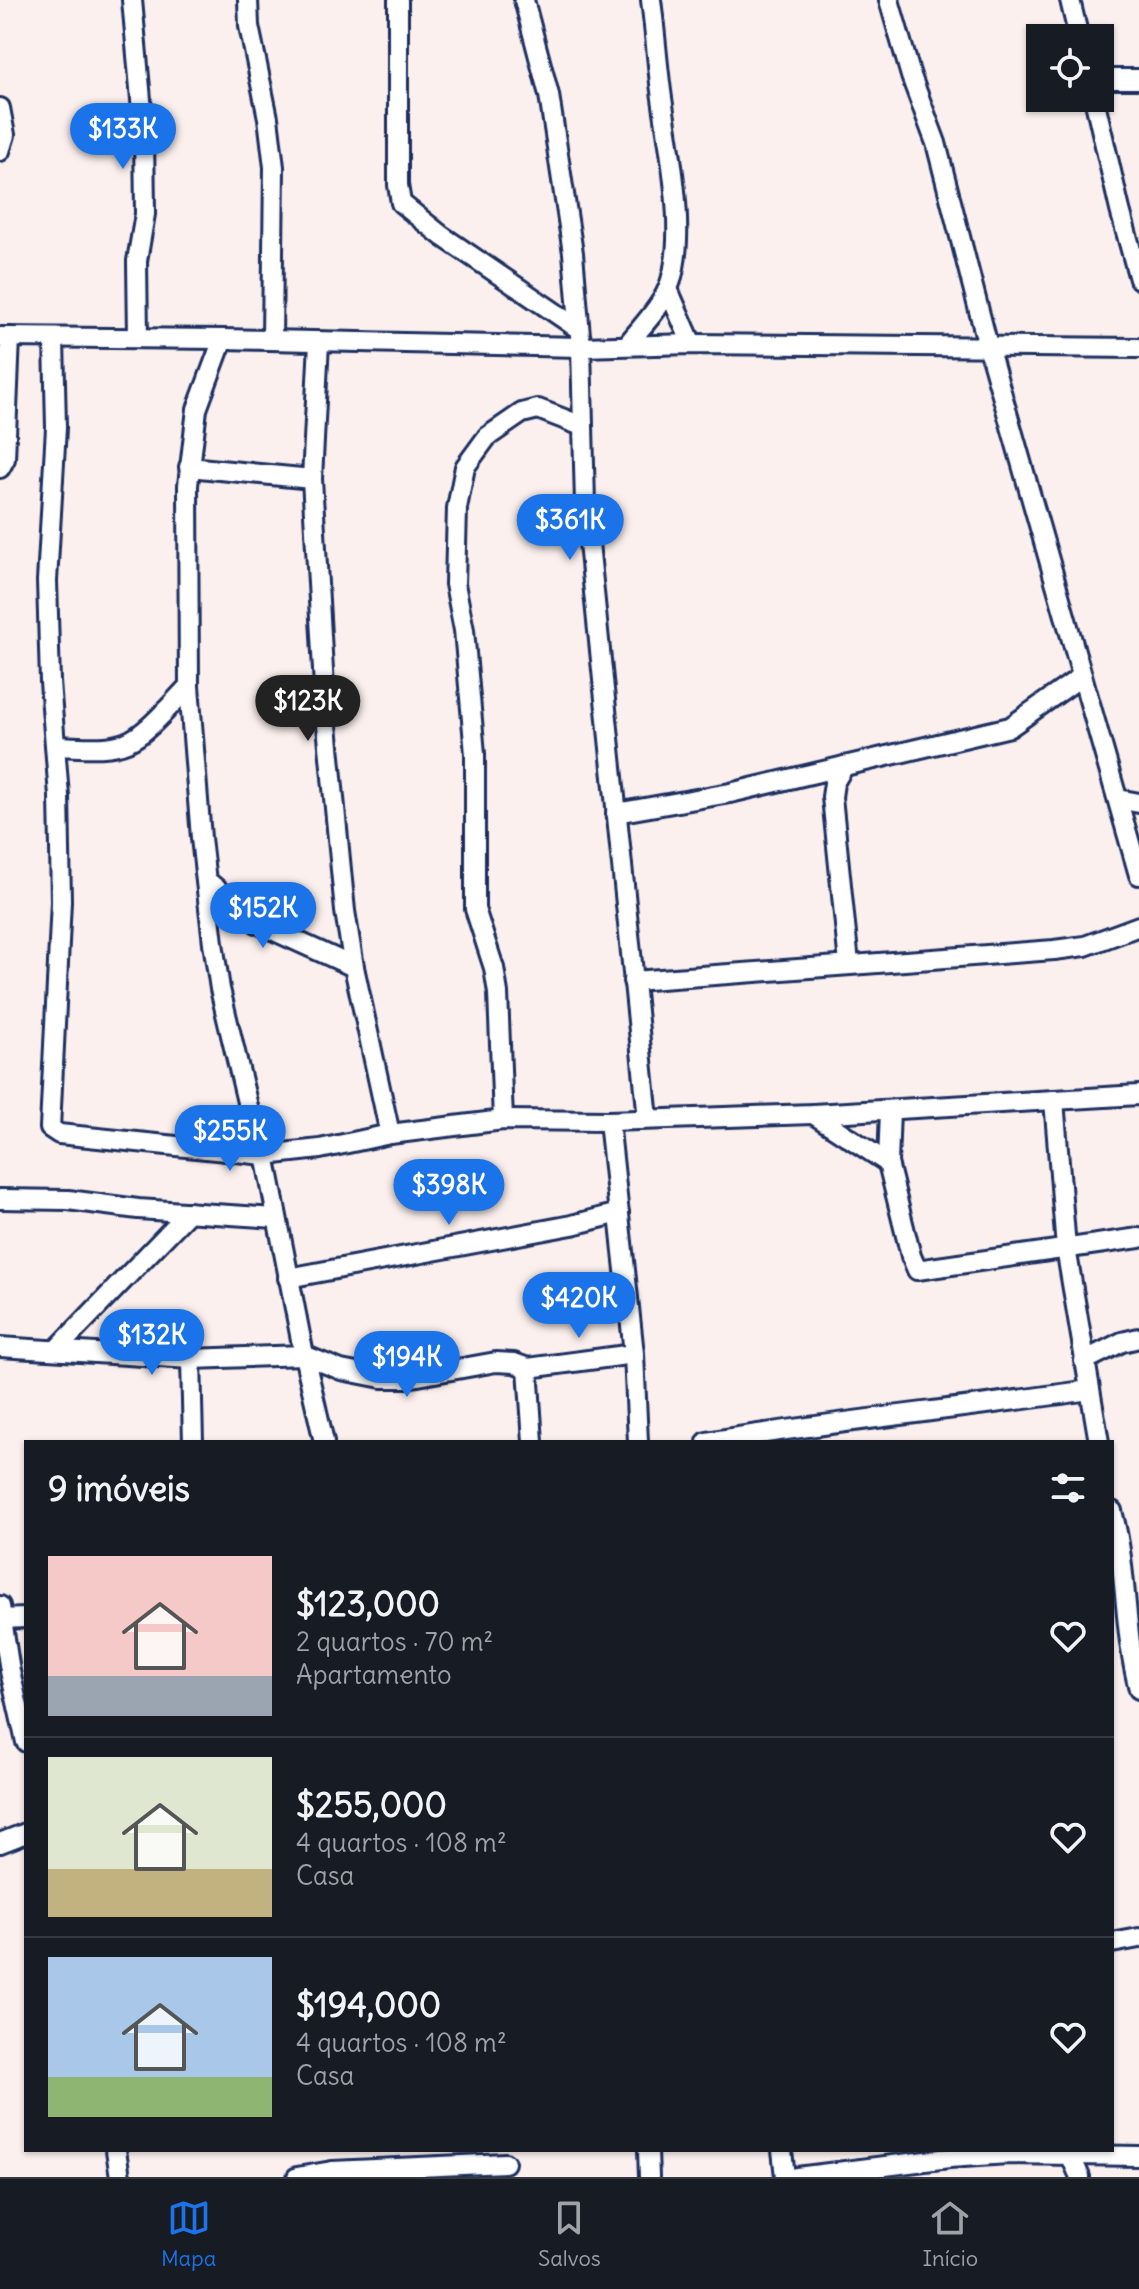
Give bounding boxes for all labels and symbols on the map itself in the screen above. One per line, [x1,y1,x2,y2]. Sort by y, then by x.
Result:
pin: $133K [67,103,179,171]
pin: $361K [514,494,626,562]
pin: $123K [252,675,364,743]
pin: $152K [207,882,319,950]
pin: $255K [174,1105,286,1173]
pin: $398K [393,1159,505,1227]
pin: $420K [523,1272,635,1340]
pin: $132K [96,1309,208,1377]
pin: $194K [351,1331,463,1399]

